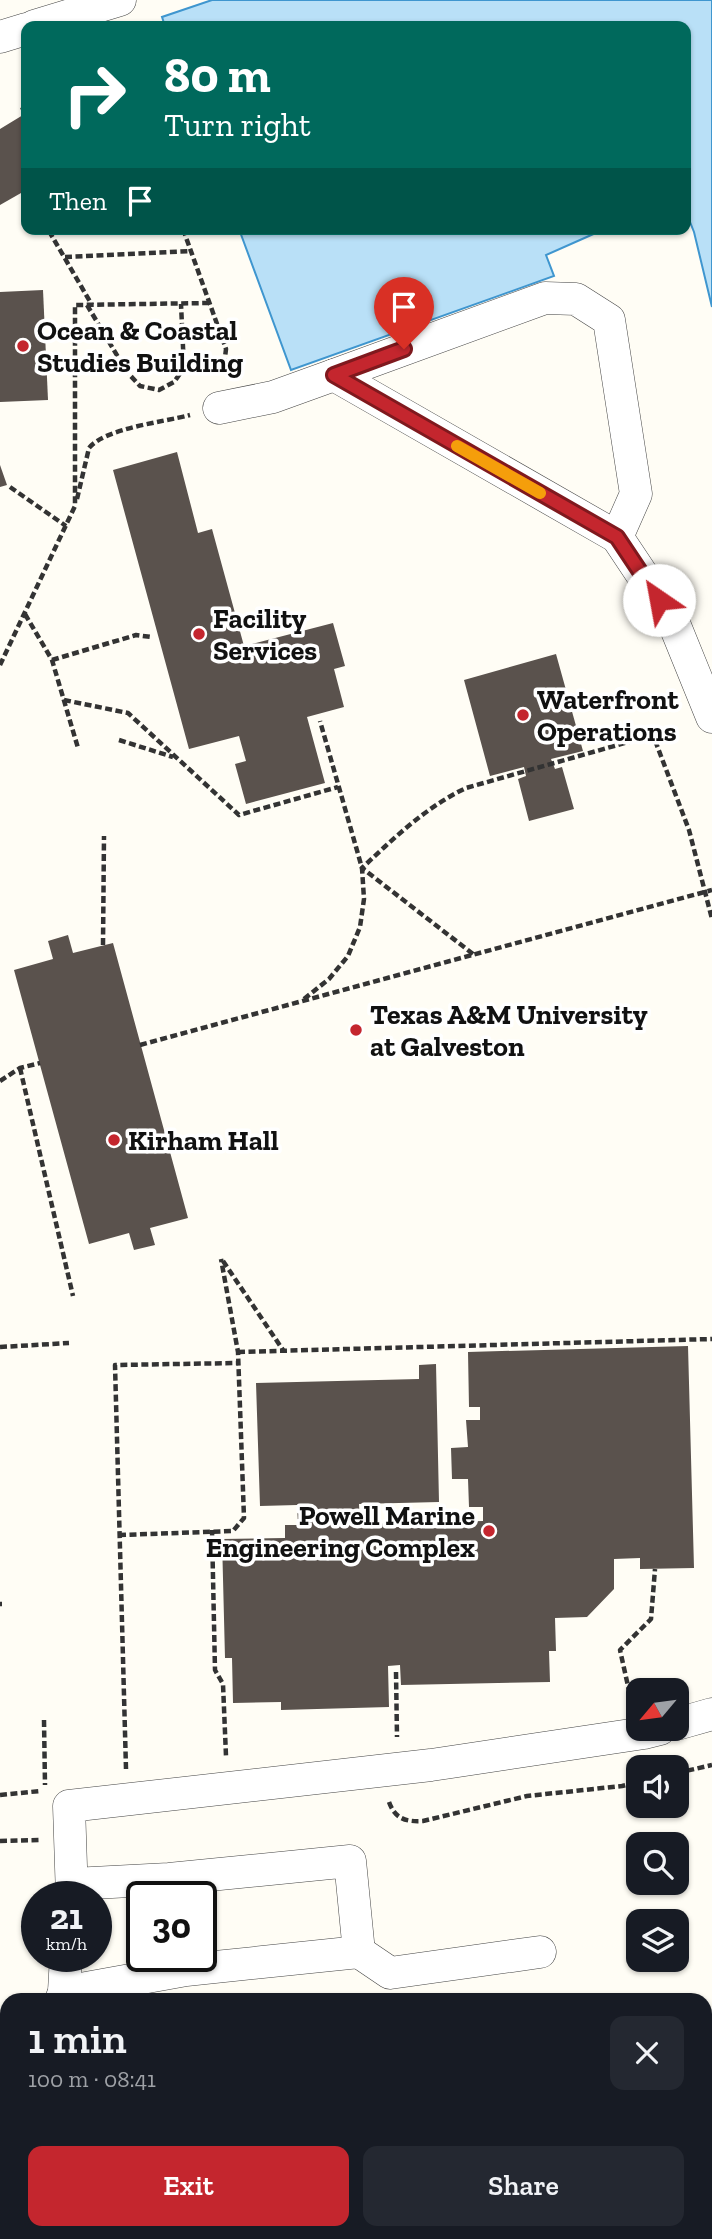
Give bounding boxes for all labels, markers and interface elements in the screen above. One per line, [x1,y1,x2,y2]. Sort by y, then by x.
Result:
text: 80 m [164,46,271,105]
icon: right [49,49,140,140]
text: Turn right [164,106,311,144]
icon: arrive [121,182,159,220]
text: Then [49,185,107,217]
pin [374,277,434,349]
icon: arrive [385,288,423,326]
place label: Ocean & Coastal Studies Building [37,314,243,379]
marker: Ocean & Coastal Studies Building [15,338,31,354]
position arrow [622,563,696,637]
place label: Facility Services [213,602,317,667]
marker: Facility Services [191,626,207,642]
place label: Waterfront Operations [537,683,680,748]
marker: Waterfront Operations [515,707,531,723]
place label: Texas A&M University at Galveston [370,998,648,1063]
marker: Texas A&M University at Galveston [348,1022,364,1038]
place label: Kirham Hall [128,1124,279,1157]
marker: Kirham Hall [106,1132,122,1148]
place label: Powell Marine Engineering Complex [206,1499,475,1564]
marker: Powell Marine Engineering Complex [481,1523,497,1539]
north arrow [626,1678,690,1741]
map controls [626,1678,689,1972]
button: sound [626,1755,689,1818]
button: search [626,1832,689,1895]
speed limit sign: 30 [126,1881,217,1972]
text: 21 [50,1896,83,1938]
button: layers [626,1909,689,1972]
text: km/h [46,1933,87,1955]
text: 1 min [28,2013,127,2064]
button: close [610,2016,684,2090]
text: 100 m · 08:41 [28,2065,156,2093]
button: Exit [28,2146,349,2226]
button: Share [363,2146,684,2226]

